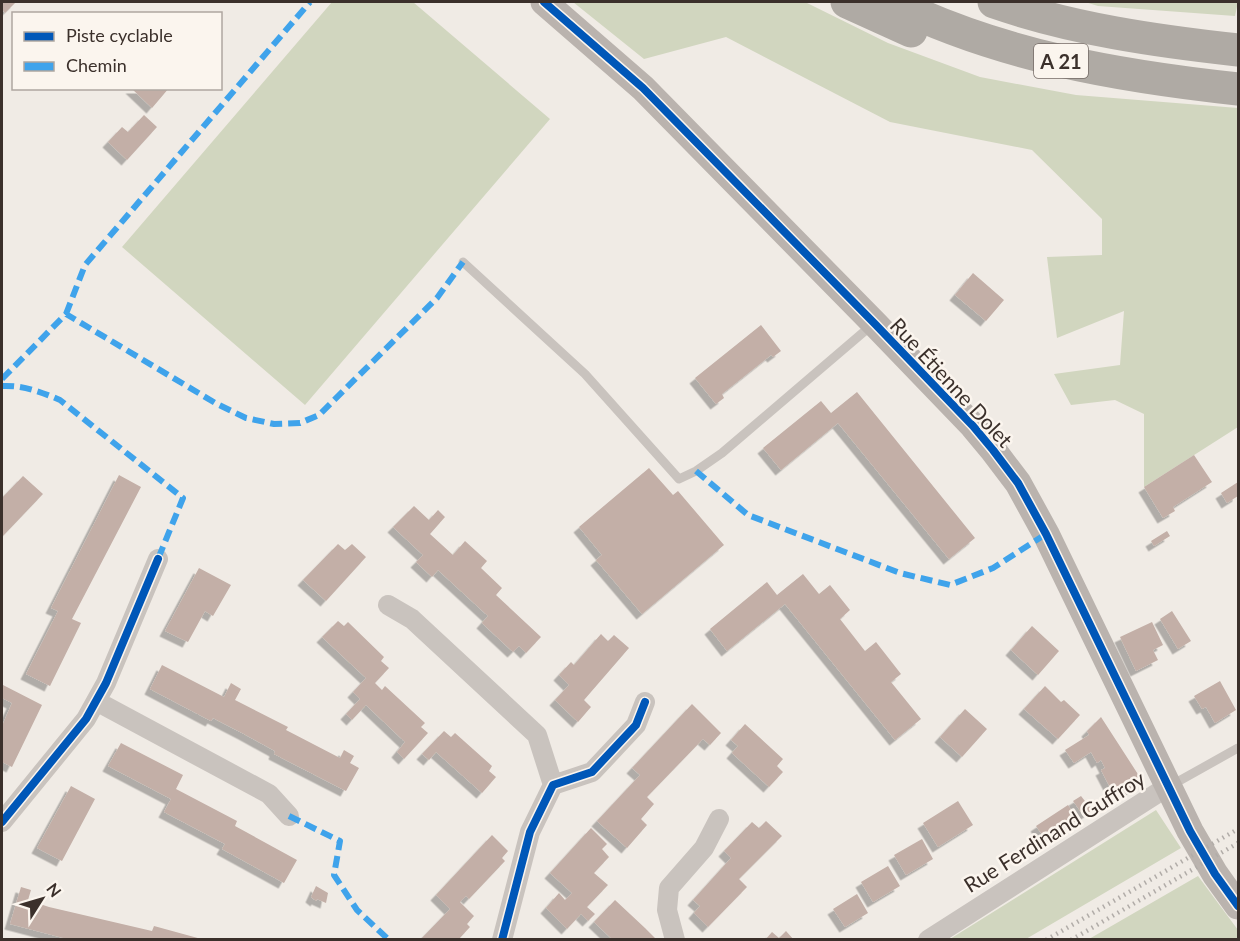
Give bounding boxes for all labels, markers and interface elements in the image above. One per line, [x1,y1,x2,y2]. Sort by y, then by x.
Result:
legend [12,12,222,90]
text: Piste cyclable [66,24,173,46]
road number: A 21 [1034,44,1088,78]
text: Chemin [66,54,127,76]
street label: Rue Étienne Dolet [886,312,1019,452]
street label: Rue Ferdinand Guffroy [959,765,1149,897]
north arrow [12,869,72,929]
text: N [43,879,66,900]

